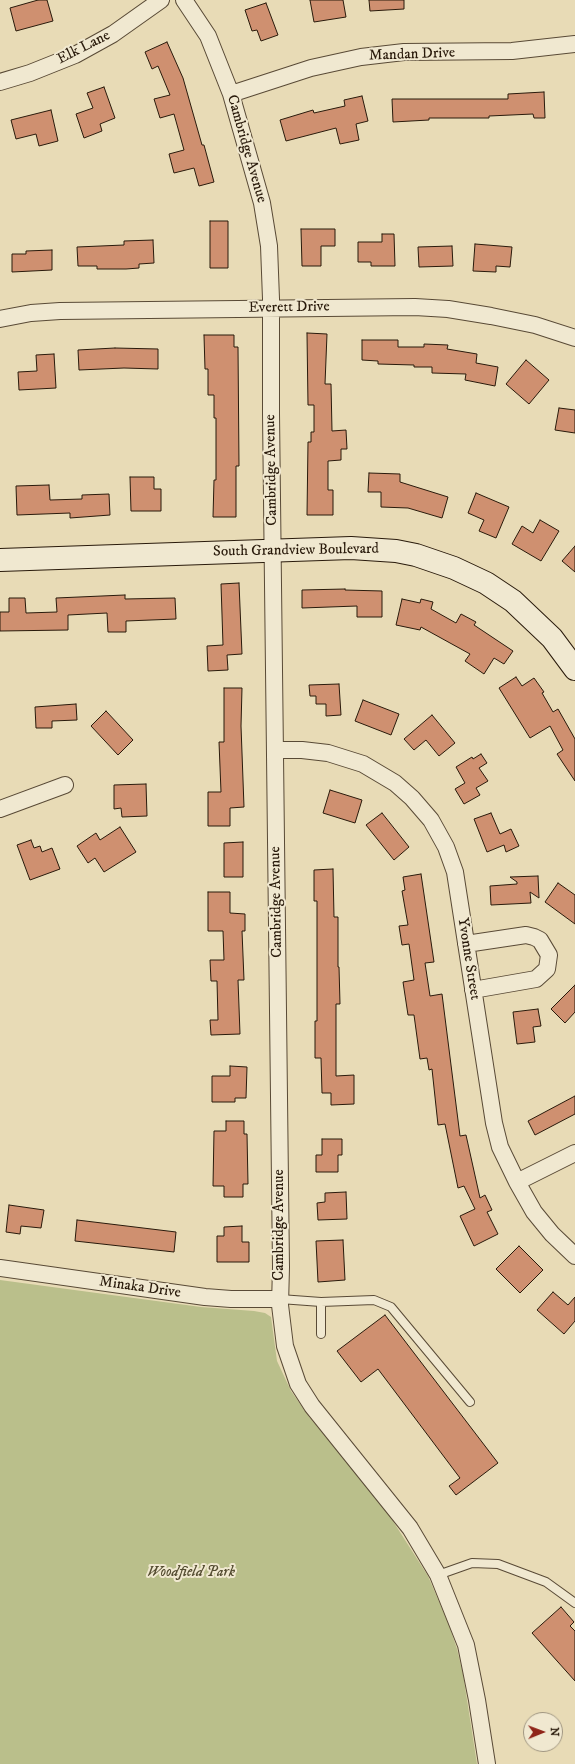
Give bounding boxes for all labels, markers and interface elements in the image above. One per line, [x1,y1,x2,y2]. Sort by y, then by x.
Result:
street label: Elk Lane [55,27,113,69]
street label: Mandan Drive [369,45,455,65]
street label: Cambridge Avenue [222,93,270,205]
street label: Everett Drive [248,298,330,318]
street label: Cambridge Avenue [262,414,282,526]
street label: South Grandview Boulevard [213,541,379,561]
street label: Cambridge Avenue [267,846,287,958]
street label: Yvonne Street [453,917,483,1001]
street label: Cambridge Avenue [271,1169,289,1281]
street label: Minaka Drive [98,1273,182,1303]
park label: Woodfield Park [147,1564,235,1582]
north arrow [523,1712,563,1752]
text: N [547,1727,561,1736]

